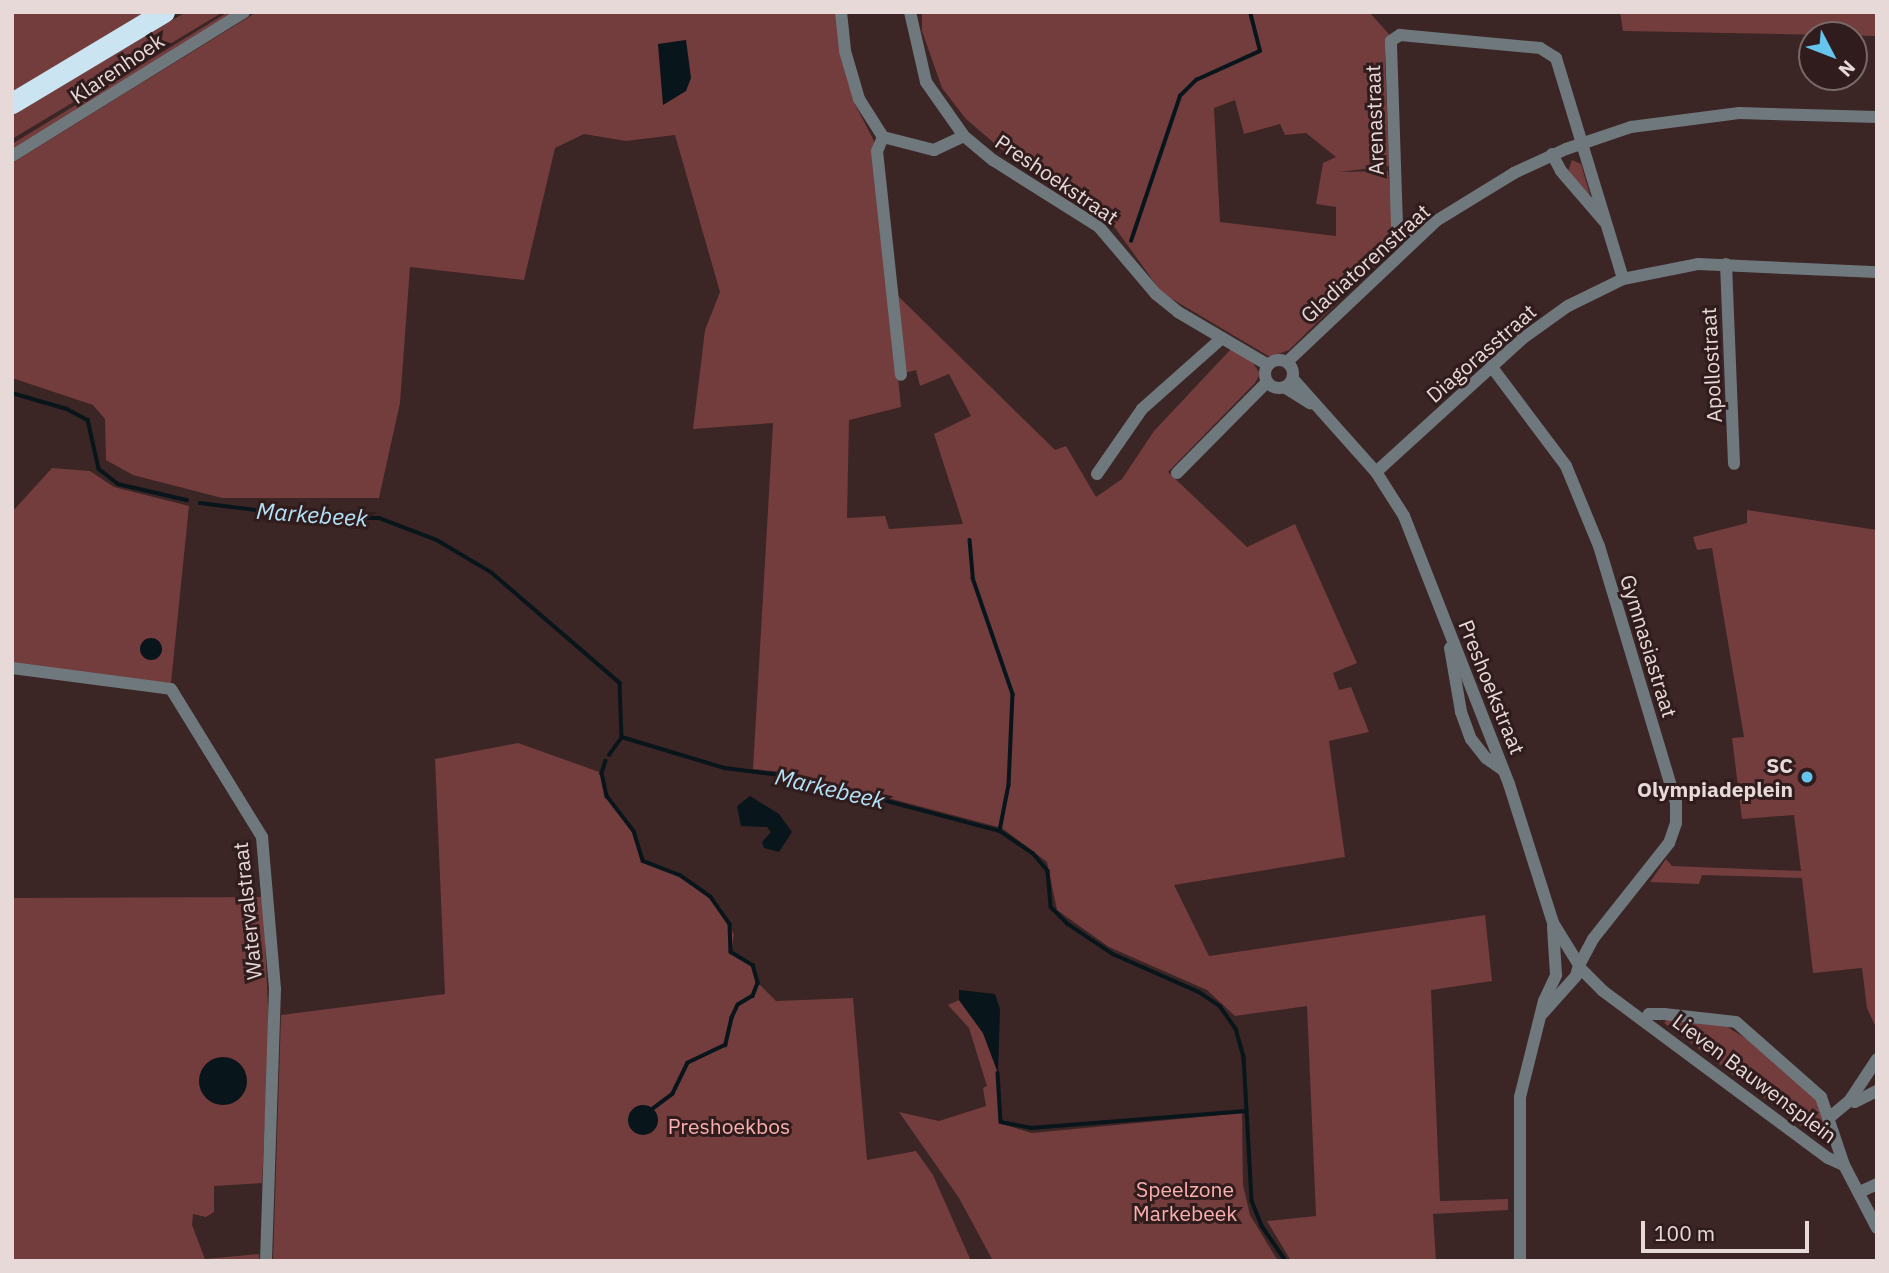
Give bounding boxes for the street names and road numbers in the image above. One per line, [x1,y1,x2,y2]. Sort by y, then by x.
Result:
street label: Klarenhoek [65,27,169,109]
street label: Arenastraat [1359,64,1389,176]
street label: Preshoekstraat [991,129,1123,229]
street label: Gladiatorenstraat [1295,198,1435,328]
street label: Diagorasstraat [1421,299,1541,407]
street label: Apollostraat [1695,307,1727,423]
street label: Gymnasiastraat [1615,571,1683,721]
street label: Preshoekstraat [1454,616,1530,758]
street label: Watervalstraat [227,841,267,981]
street label: Lieven Bauwensplein [1668,1008,1842,1148]

